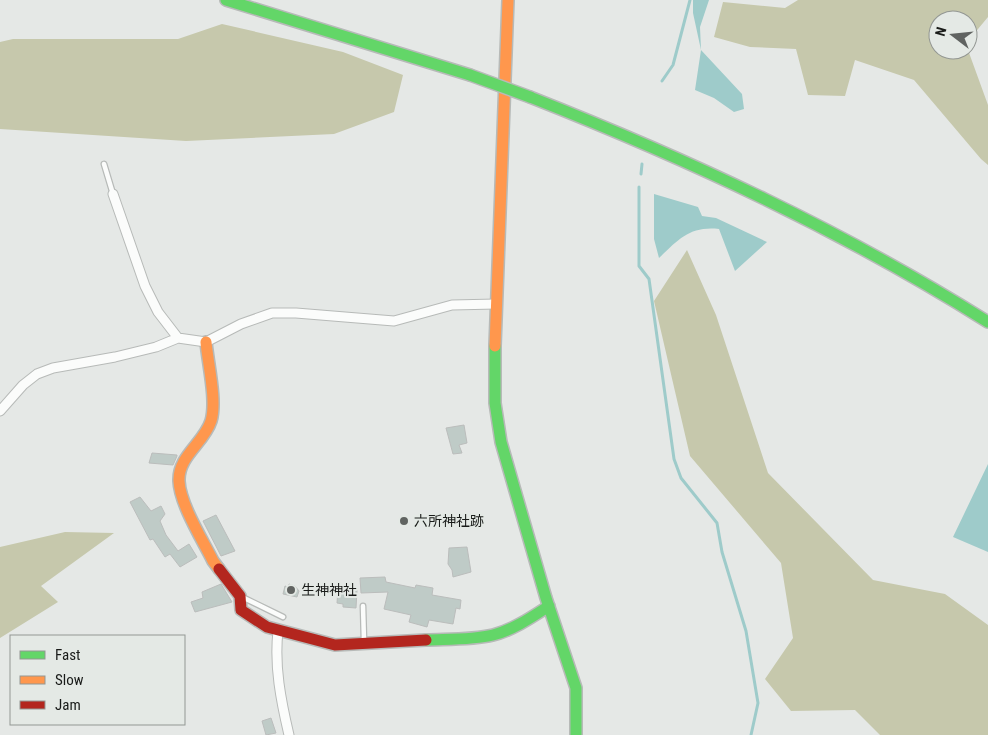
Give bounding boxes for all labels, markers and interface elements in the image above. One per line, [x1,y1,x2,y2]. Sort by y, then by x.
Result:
north arrow [928,10,978,60]
text: N [932,25,949,38]
place label: 六所神社跡 [414,513,484,529]
marker: 六所神社跡 [398,515,410,527]
place label: 生神神社 [301,582,357,598]
marker: 生神神社 [285,584,297,596]
legend [10,635,185,725]
text: Fast [55,646,80,664]
text: Slow [55,671,84,689]
text: Jam [55,696,81,714]

